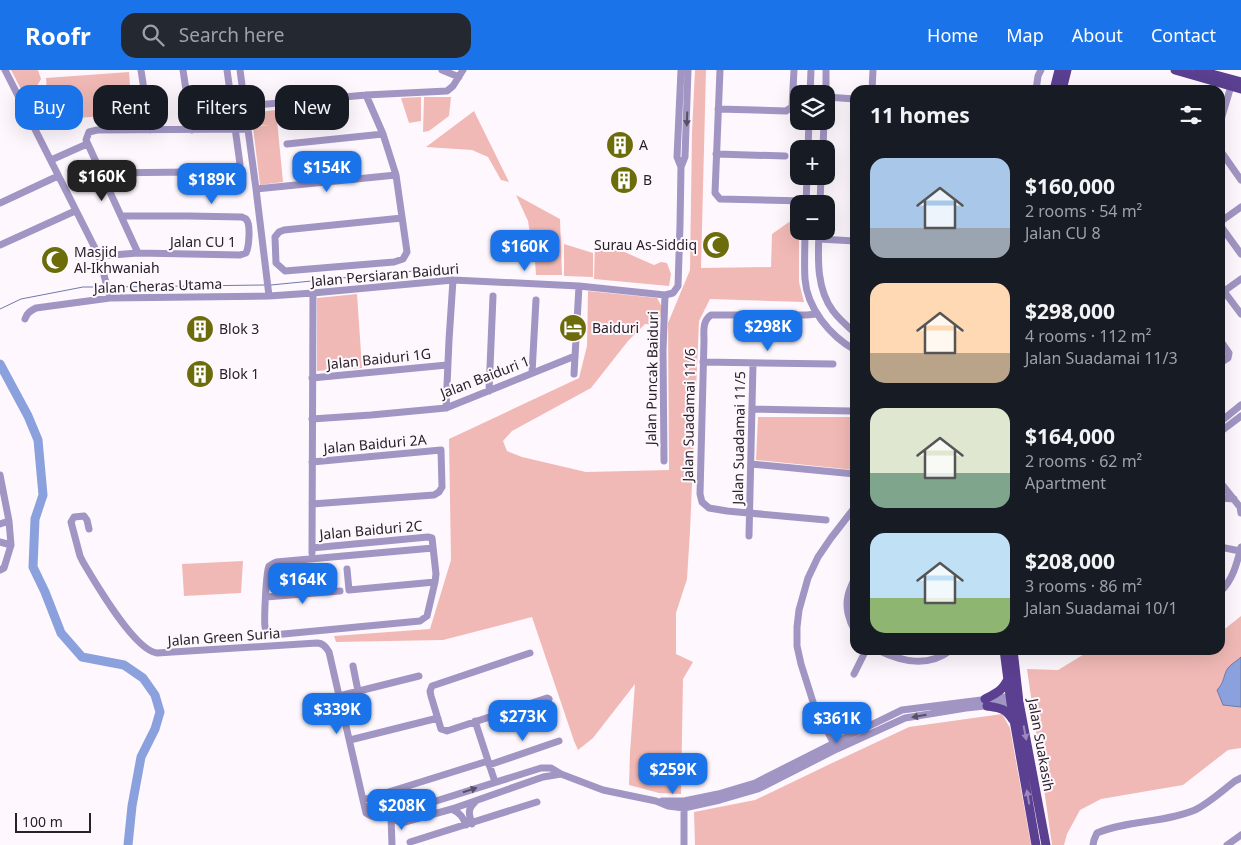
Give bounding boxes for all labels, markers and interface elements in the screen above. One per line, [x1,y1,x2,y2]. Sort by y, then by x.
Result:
search box [121,13,471,58]
text: Roofr [25,19,91,52]
icon: search [139,21,167,49]
text: Search here [179,22,284,48]
text: Home [927,23,978,47]
text: Map [1006,23,1044,47]
text: About [1072,23,1123,47]
text: Contact [1151,23,1216,47]
chip: Buy [15,85,83,130]
chip: Rent [93,85,168,130]
chip: Filters [178,85,265,130]
chip: New [275,85,349,130]
map controls [790,85,835,240]
button: layers [790,85,835,130]
text: 11 homes [870,101,970,129]
icon: filters [1177,101,1205,129]
one-way arrow [682,111,690,127]
building icon: A [605,130,635,160]
place label: A [639,135,648,154]
button: + [790,140,835,185]
pin: $154K [292,150,362,193]
text: $154K [303,156,351,178]
pin: $160K [67,160,137,202]
pin: $189K [177,162,247,205]
text: $160K [78,165,126,187]
building icon: B [609,165,639,195]
text: $189K [188,168,236,190]
place label: B [643,170,652,189]
text: $160,000 [1025,172,1115,200]
icon: home [910,178,970,238]
button: − [790,195,835,240]
text: 2 rooms · 54 m² [1025,200,1142,222]
text: Jalan CU 8 [1025,222,1101,244]
pin: $160K [490,230,560,272]
mosque icon: Surau As-Siddiq [701,230,731,260]
street label: Jalan CU 1 [168,232,236,251]
text: $160K [501,235,549,257]
place label: Surau As-Siddiq [594,235,697,254]
place label: Masjid Al-Ikhwaniah [74,242,160,277]
mosque icon: Masjid Al-Ikhwaniah [40,245,70,275]
street label: Jalan Persiaran Baiduri [308,259,460,291]
street label: Jalan Cheras Utama [91,274,223,297]
text: $298,000 [1025,297,1115,325]
icon: home [910,303,970,363]
pin: $298K [733,310,803,352]
street label: Jalan Puncak Baiduri [641,311,662,447]
hotel icon: Baiduri [558,313,588,343]
building icon: Blok 3 [185,314,215,344]
text: $298K [744,315,792,337]
place label: Baiduri [592,318,639,337]
place label: Blok 3 [219,319,259,338]
text: 4 rooms · 112 m² [1025,325,1151,347]
street label: Jalan Baiduri 1G [324,344,432,374]
text: Jalan Suadamai 11/3 [1025,347,1178,369]
street label: Jalan Suadamai 11/6 [678,348,699,484]
street label: Jalan Baiduri 1 [436,351,532,403]
building icon: Blok 1 [185,359,215,389]
place label: Blok 1 [219,364,259,383]
street label: Jalan Suadamai 11/5 [728,371,749,507]
text: $164,000 [1025,422,1115,450]
icon: home [910,428,970,488]
street label: Jalan Baiduri 2A [321,430,427,458]
text: 2 rooms · 62 m² [1025,450,1142,472]
text: Apartment [1025,472,1106,494]
street label: Jalan Baiduri 2C [317,516,423,544]
text: $208,000 [1025,547,1115,575]
icon: home [910,553,970,613]
pin: $164K [268,562,338,605]
text: $164K [279,568,327,590]
text: 3 rooms · 86 m² [1025,575,1142,597]
text: Jalan Suadamai 10/1 [1025,597,1178,619]
street label: Jalan Green Suria [165,623,281,650]
pin: $339K [302,692,372,735]
street label: Jalan Suakasih [1024,695,1059,793]
text: $339K [313,698,361,720]
pin: $273K [488,700,558,742]
pin: $361K [802,702,872,744]
text: $273K [499,705,547,727]
text: $361K [813,707,861,729]
one-way arrow [911,712,927,720]
one-way arrow [1021,725,1029,741]
pin: $259K [638,752,708,795]
text: $259K [649,758,697,780]
one-way arrow [463,786,478,794]
pin: $208K [367,788,437,831]
one-way arrow [1023,789,1031,805]
text: $208K [378,794,426,816]
scale bar [15,810,91,833]
text: 100 m [22,812,63,831]

